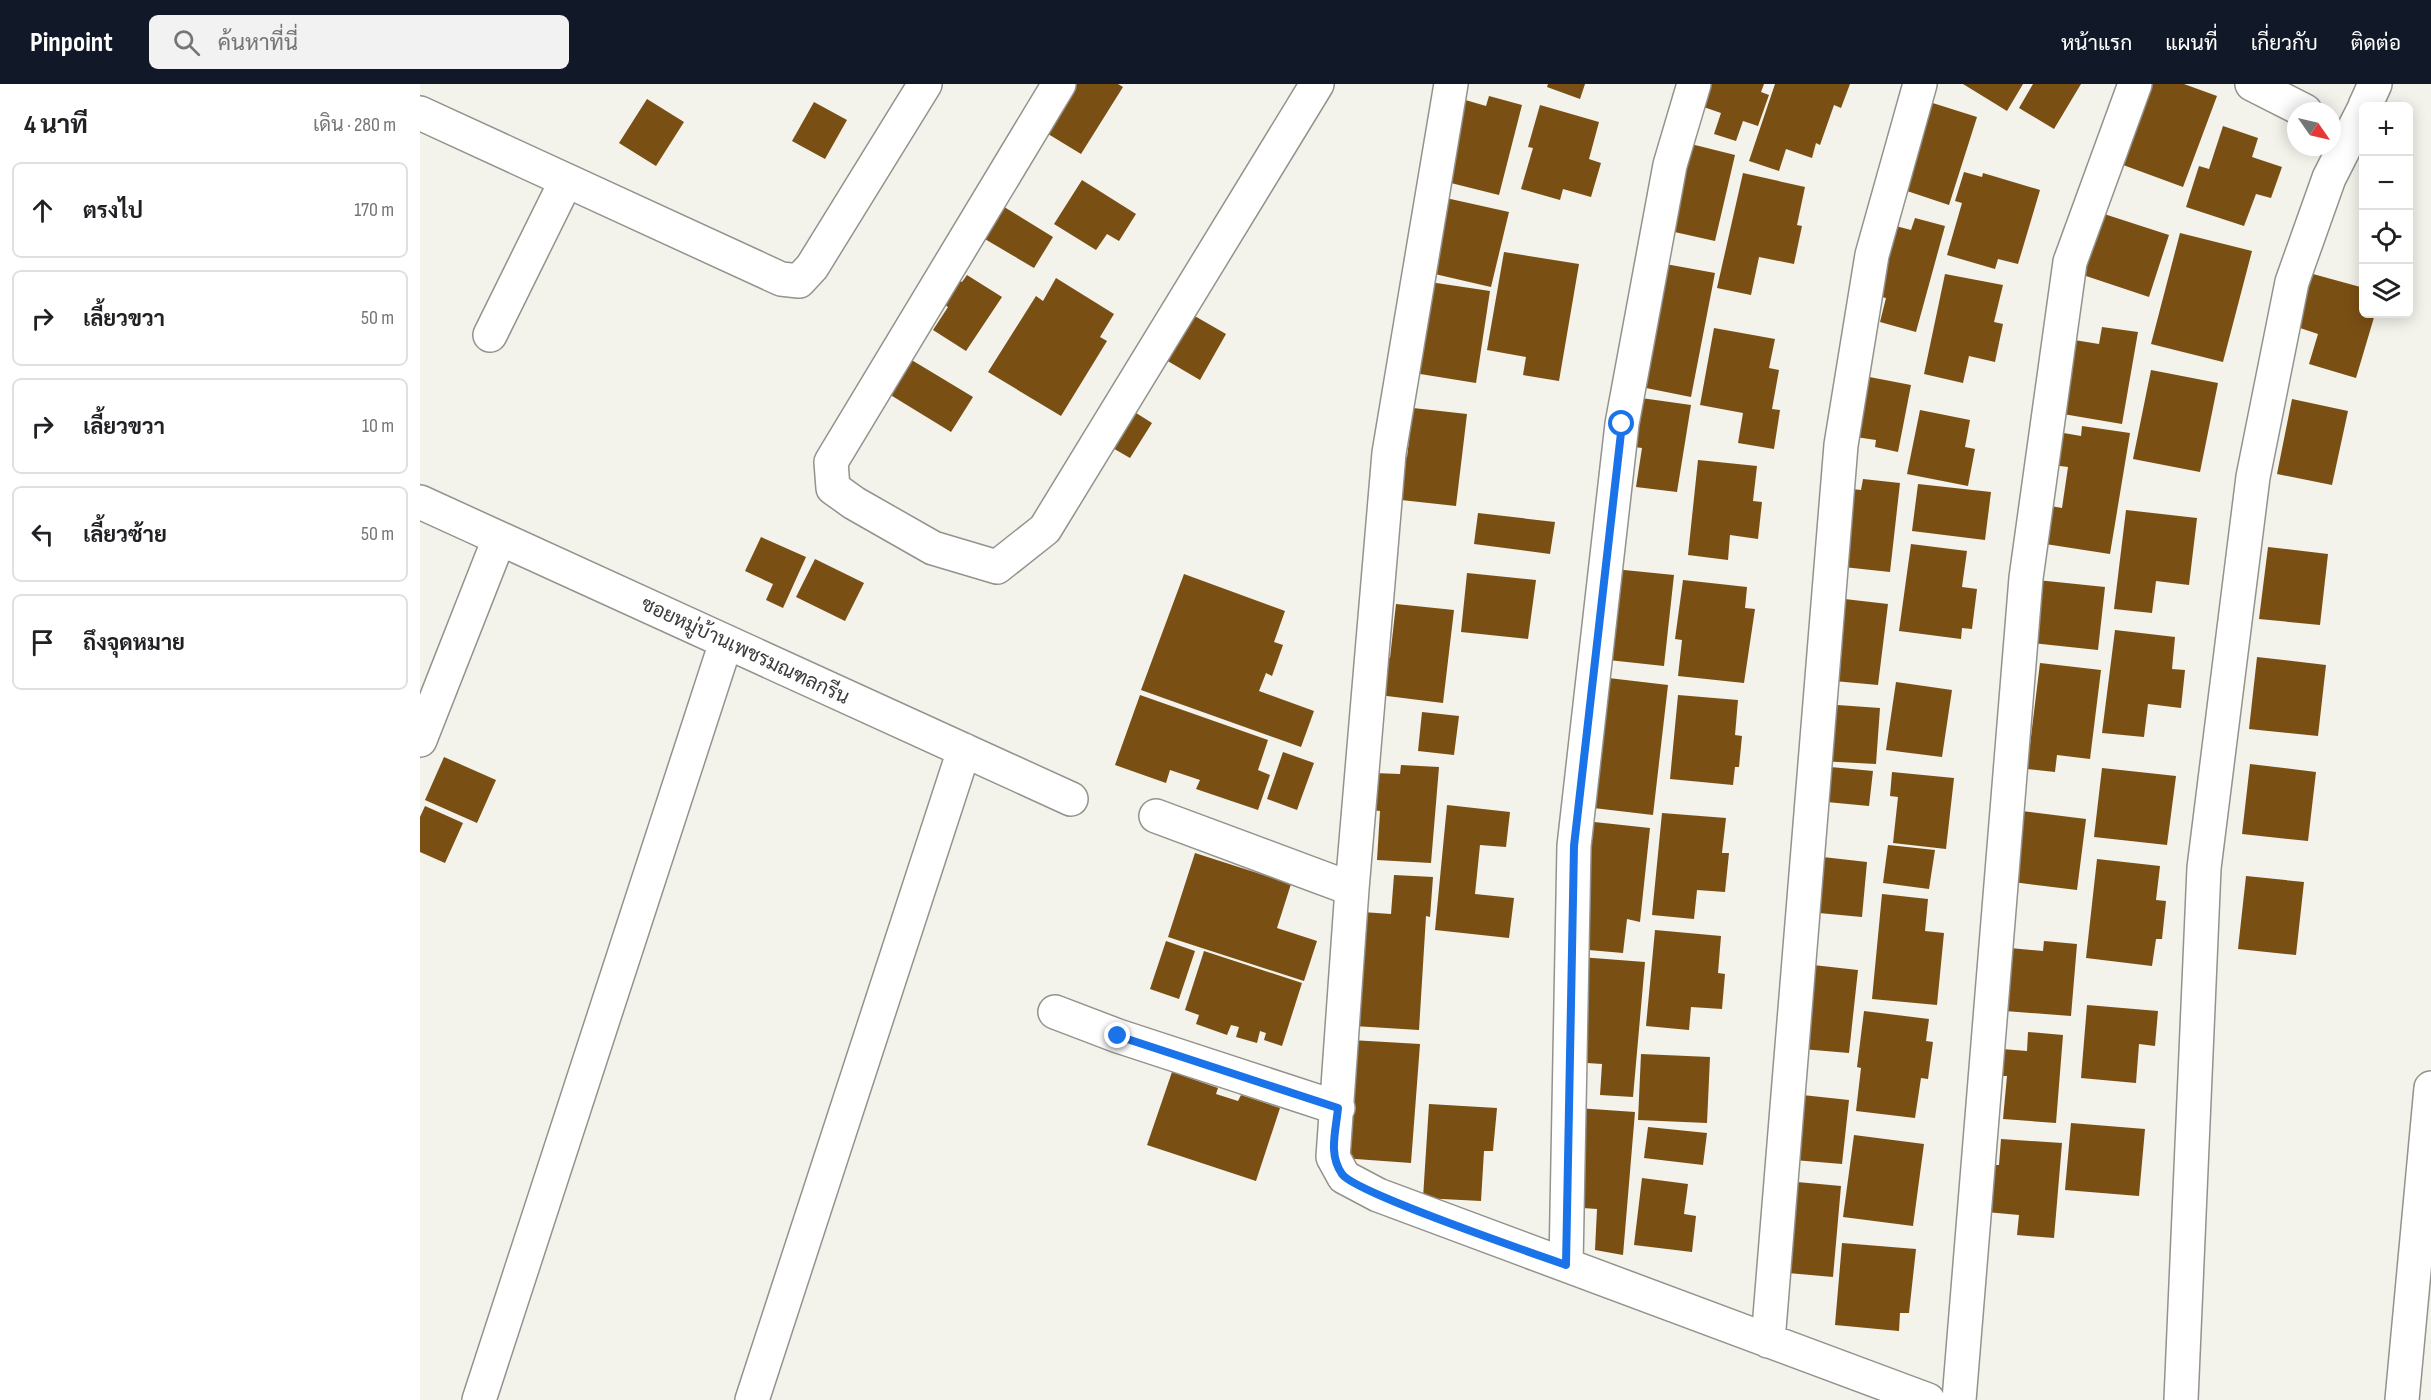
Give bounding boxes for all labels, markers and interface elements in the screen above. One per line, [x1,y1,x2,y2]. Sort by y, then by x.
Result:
search box [149,15,569,69]
text: Pinpoint [30,26,113,59]
icon: search [170,26,203,59]
text: ค้นหาที่นี่ [218,30,298,57]
text: หน้าแรก [2061,31,2132,56]
text: แผนที่ [2165,31,2218,56]
text: เกี่ยวกับ [2251,31,2318,56]
text: ติดต่อ [2351,31,2401,56]
north arrow [2287,102,2341,156]
map controls [2359,102,2413,318]
button: + [2359,102,2413,156]
text: 4 นาที [24,110,88,141]
text: เดิน · 280 m [313,113,396,137]
button: − [2359,156,2413,210]
icon: ahead [26,194,59,227]
text: ตรงไป [83,198,143,225]
text: 170 m [354,198,394,222]
button: locate [2359,210,2413,264]
button: layers [2359,264,2413,318]
icon: right [26,302,59,335]
text: เลี้ยวขวา [83,306,165,333]
text: 50 m [361,306,394,330]
icon: right [26,410,59,443]
route start [1608,410,1634,436]
text: เลี้ยวขวา [83,414,165,441]
text: 10 m [362,414,394,438]
icon: left [26,518,59,551]
text: เลี้ยวซ้าย [83,522,167,549]
text: 50 m [361,522,394,546]
street label: ซอยหมู่บ้านเพชรมณฑลกรีน [636,590,854,712]
icon: arrive [26,626,59,659]
text: ถึงจุดหมาย [83,630,185,657]
route end [1104,1022,1130,1048]

